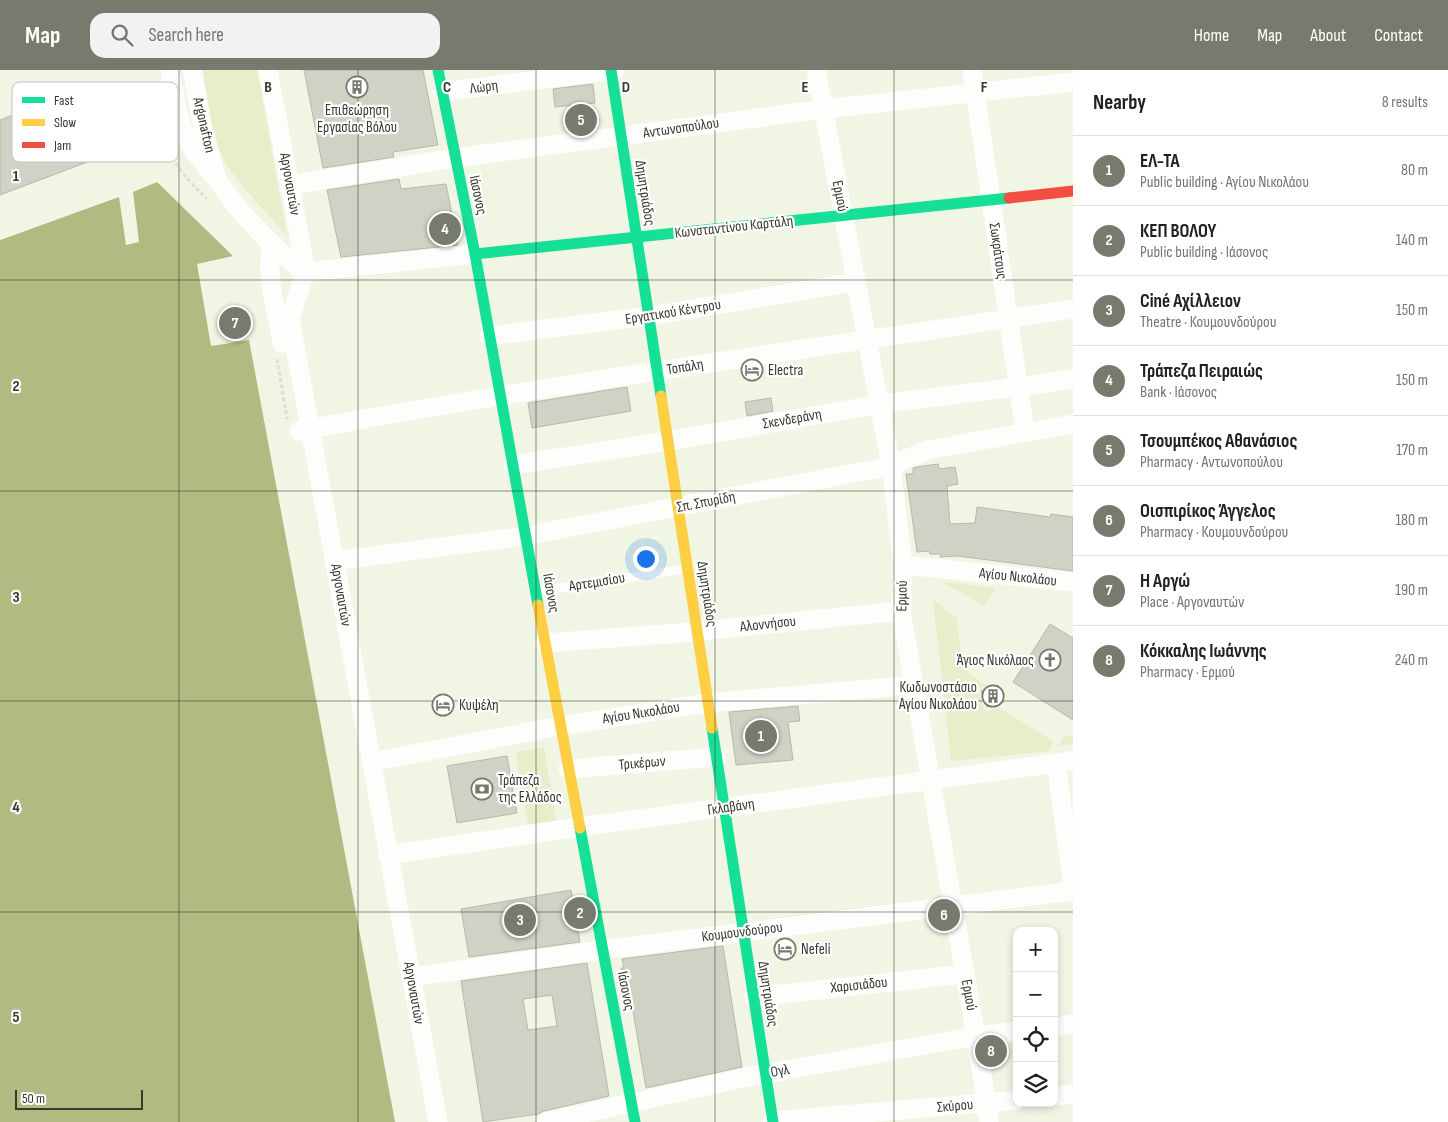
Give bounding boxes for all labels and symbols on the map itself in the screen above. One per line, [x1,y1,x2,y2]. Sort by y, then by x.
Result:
building icon: Επιθεώρηση Εργασίας Βόλου [345,75,369,99]
street label: Λώρη [468,76,499,98]
text: B [264,78,272,97]
text: C [443,78,451,97]
text: D [622,78,630,97]
text: E [802,78,809,97]
text: F [981,78,988,97]
legend [12,82,178,162]
text: Fast [54,92,74,109]
street label: Argonafton [188,94,220,155]
place label: Επιθεώρηση Εργασίας Βόλου [317,101,397,137]
pin: 5 [565,101,597,139]
street label: Αντωνοπούλου [641,113,720,143]
text: Slow [54,114,76,131]
text: Jam [53,137,71,154]
street label: Αργοναυτών [275,150,305,217]
street label: Δημητριάδος [630,159,660,227]
text: 1 [13,167,20,186]
street label: Ιάσονος [465,174,491,217]
street label: Ερμού [828,179,852,213]
pin: 4 [429,210,461,248]
street label: Κωνσταντίνου Καρτάλη [674,211,794,243]
street label: Σωκράτους [985,222,1011,281]
street label: Εργατικού Κέντρου [624,295,722,329]
pin: 7 [219,304,251,342]
street label: Τοπάλη [665,355,705,379]
hotel icon: Electra [740,358,764,382]
place label: Electra [768,361,804,380]
text: 2 [12,377,20,396]
street label: Σκενδεράνη [761,404,823,434]
street label: Σπ. Σπυρίδη [675,487,737,517]
your location [633,546,659,572]
street label: Δημητριάδος [692,560,722,628]
street label: Αργοναυτών [326,561,356,628]
street label: Αγίου Νικολάου [977,563,1058,591]
street label: Αρτεμισίου [567,568,626,596]
street label: Ιάσονος [538,572,564,614]
street label: Ερμού [892,580,912,612]
text: 3 [12,588,20,607]
street label: Αλοννήσου [738,612,797,636]
church icon: Άγιος Νικόλαος [1038,648,1062,672]
place label: Άγιος Νικόλαος [957,651,1034,670]
place label: Κωδωνοστάσιο Αγίου Νικολάου [898,678,977,714]
building icon: Κωδωνοστάσιο Αγίου Νικολάου [981,684,1005,708]
hotel icon: Κυψέλη [431,693,455,717]
place label: Κυψέλη [459,696,499,715]
street label: Αγίου Νικολάου [600,698,681,729]
pin: 1 [745,717,777,755]
street label: Τρικέρων [618,751,666,775]
place label: Τράπεζα της Ελλάδος [498,771,562,807]
bank icon: Τράπεζα της Ελλάδος [470,777,494,801]
street label: Γκλαβάνη [706,794,756,820]
text: 4 [12,798,20,817]
pin: 2 [564,894,596,932]
pin: 6 [928,896,960,934]
pin: 3 [504,901,536,939]
street label: Κουμουνδούρου [700,918,784,946]
hotel icon: Nefeli [773,937,797,961]
place label: Nefeli [801,940,831,959]
street label: Αργοναυτών [399,959,429,1026]
street label: Δημητριάδος [753,960,783,1028]
street label: Ιάσονος [613,970,639,1012]
street label: Χαρισιάδου [829,973,888,998]
street label: Ερμού [957,978,981,1012]
text: 5 [12,1008,20,1027]
pin: 8 [975,1032,1007,1070]
street label: Ογλ [769,1060,791,1082]
scale bar [15,1087,142,1110]
street label: Σκύρου [936,1095,974,1117]

